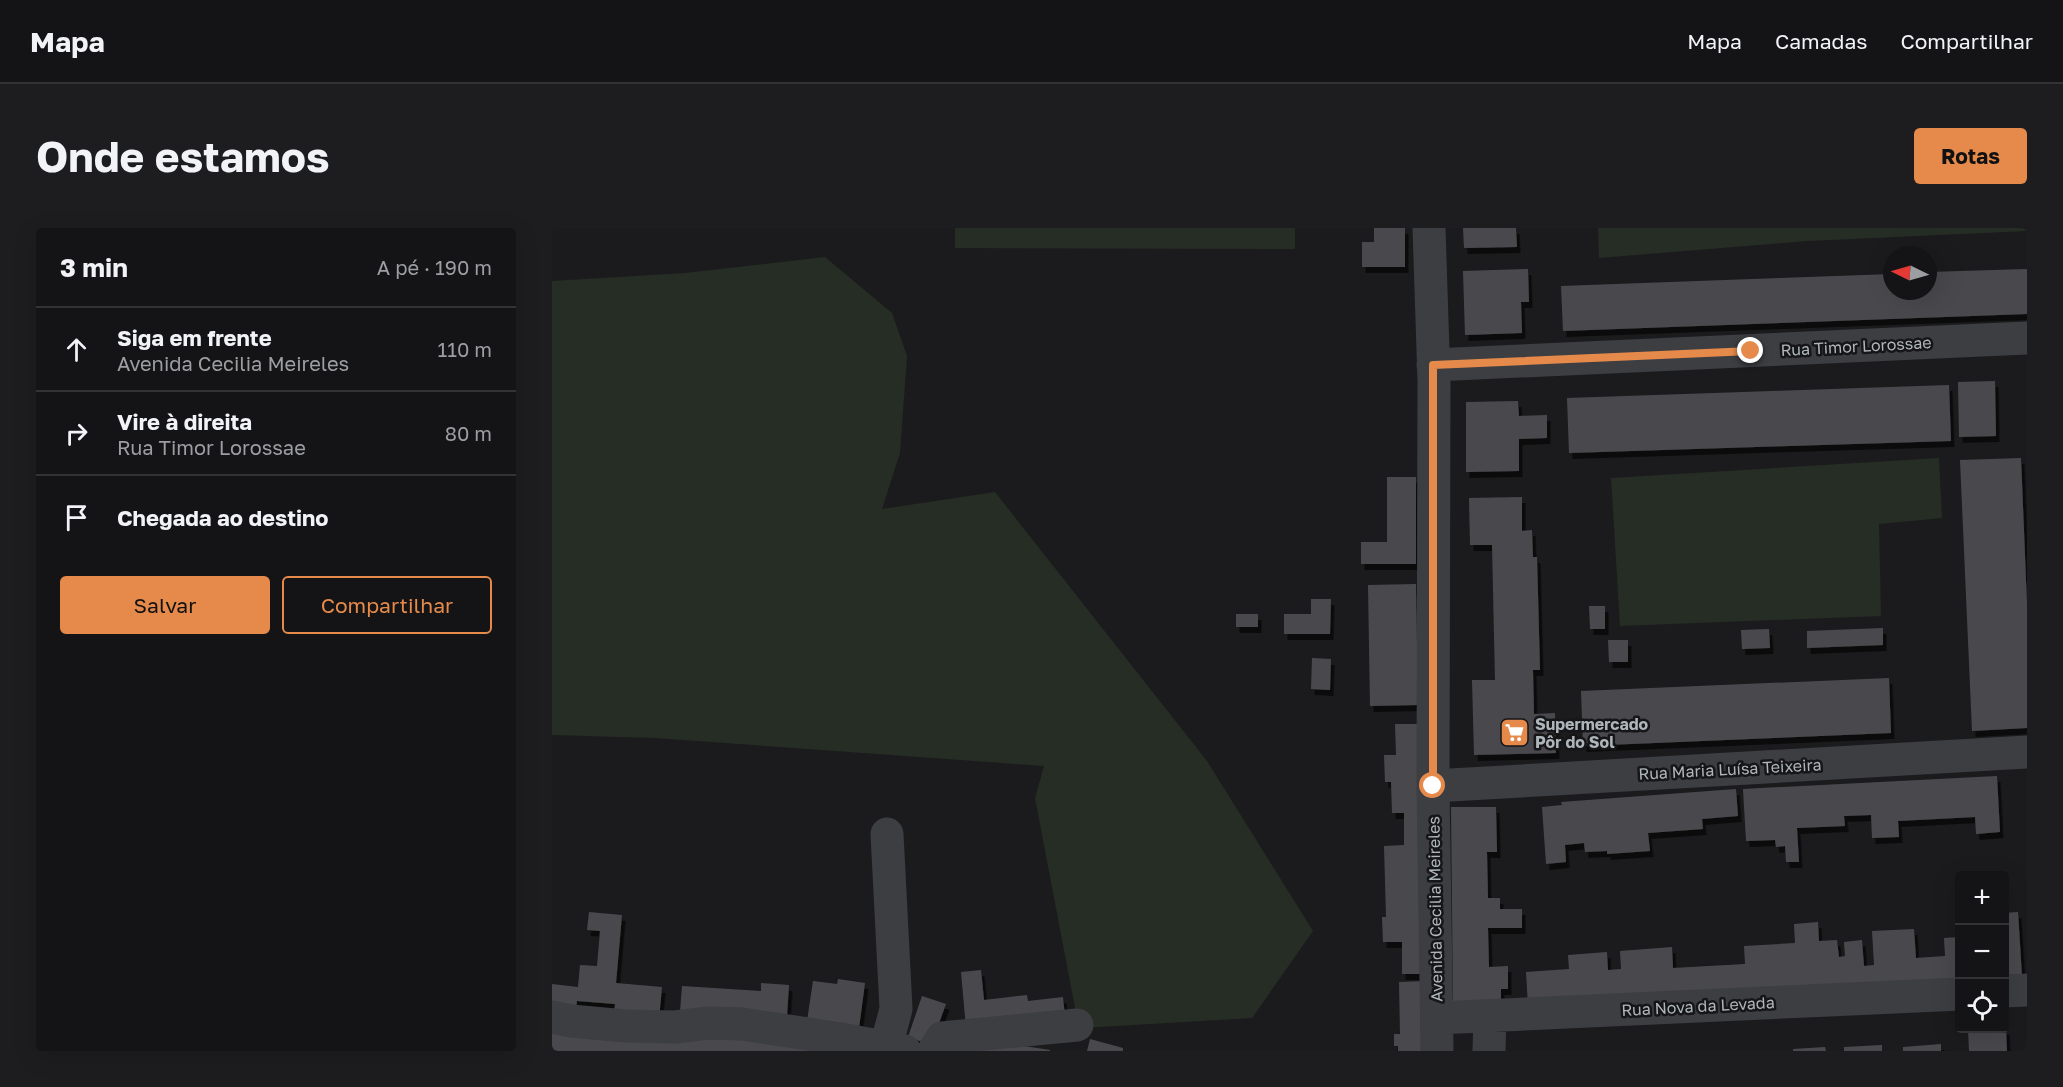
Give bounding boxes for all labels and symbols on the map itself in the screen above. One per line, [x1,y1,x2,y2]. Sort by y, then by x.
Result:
north arrow [1883,246,1937,300]
street label: Rua Timor Lorossae [1780,332,1932,360]
route end [1737,337,1763,363]
place label: Supermercado Pôr do Sol [1535,714,1649,752]
supermarket icon: Supermercado Pôr do Sol [1498,717,1530,749]
street label: Rua Maria Luísa Teixeira [1638,754,1822,784]
route start [1419,772,1445,798]
street label: Avenida Cecilia Meireles [1423,816,1447,1002]
street label: Rua Nova da Levada [1621,992,1775,1020]

